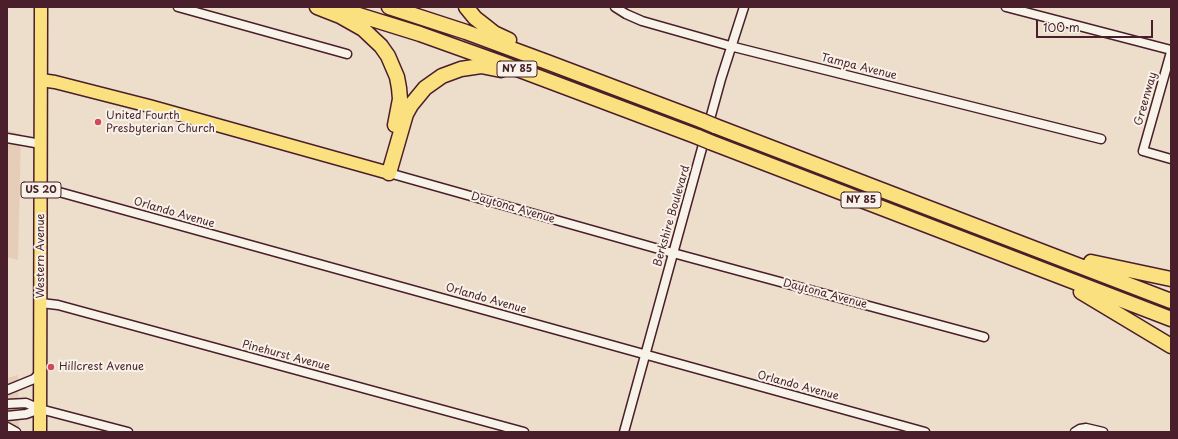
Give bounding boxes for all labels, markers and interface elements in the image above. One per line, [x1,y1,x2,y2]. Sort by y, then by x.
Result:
scale bar [1038,12,1155,38]
text: 100 m [1043,18,1080,36]
street label: Tampa Avenue [820,51,898,83]
road number: NY 85 [497,61,537,77]
street label: Greenway [1132,71,1160,127]
place label: United Fourth Presbyterian Church [106,109,215,135]
marker: United Fourth Presbyterian Church [93,117,103,127]
street label: Berkshire Boulevard [651,164,693,268]
road number: US 20 [21,182,61,198]
street label: Daytona Avenue [470,190,556,226]
road number: NY 85 [841,192,881,208]
street label: Orlando Avenue [132,195,216,231]
street label: Western Avenue [34,213,48,299]
street label: Daytona Avenue [781,276,869,312]
street label: Orlando Avenue [444,281,528,317]
street label: Pinehurst Avenue [240,338,332,374]
place label: Hillcrest Avenue [59,360,144,374]
marker: Hillcrest Avenue [46,362,56,372]
street label: Orlando Avenue [756,369,840,403]

